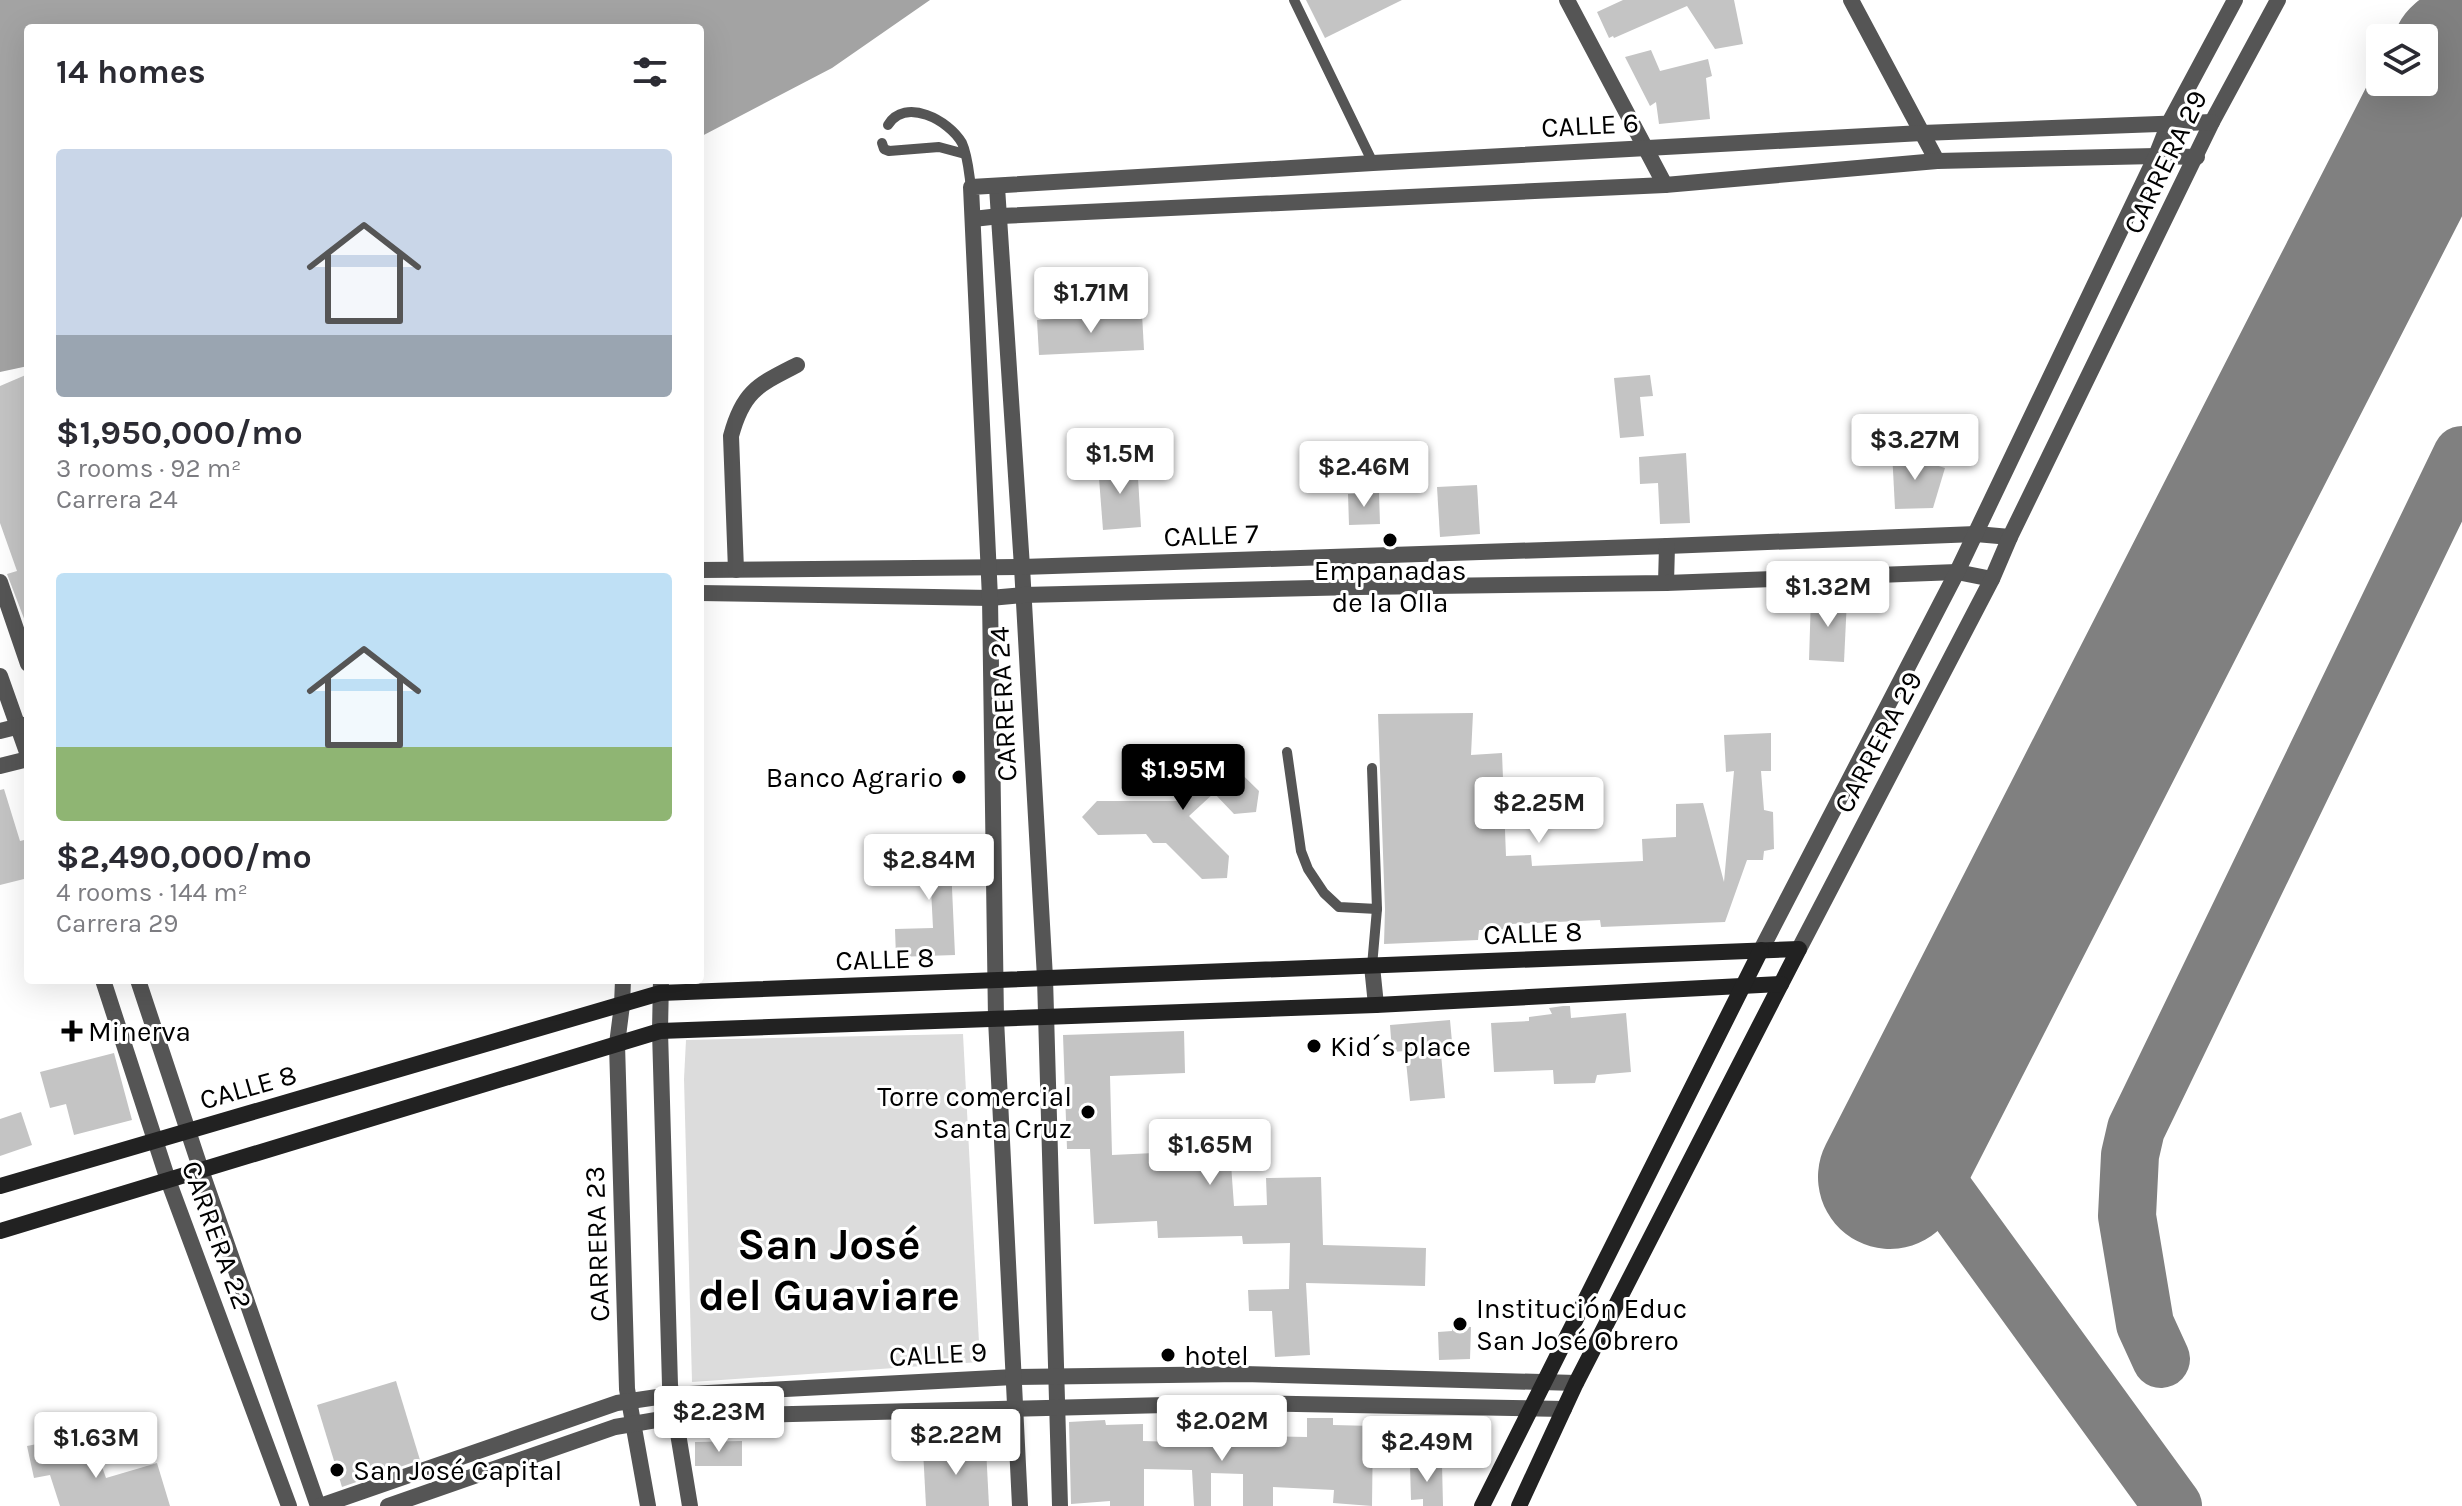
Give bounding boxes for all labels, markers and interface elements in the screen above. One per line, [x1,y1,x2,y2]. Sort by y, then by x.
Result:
map controls [2366,24,2438,96]
button: layers [2366,24,2438,96]
icon: filters [628,50,672,94]
text: 14 homes [56,52,206,92]
street label: CARRERA 29 [2116,85,2214,239]
street label: CALLE 6 [1540,106,1640,144]
icon: home [292,201,436,345]
pin: $1.71M [1026,267,1156,335]
text: $1.71M [1052,277,1130,308]
text: $1,950,000/mo [56,413,303,453]
pin: $3.27M [1850,414,1980,482]
text: $3.27M [1869,424,1961,455]
pin: $1.5M [1064,428,1176,496]
text: $1.5M [1085,438,1155,469]
pin: $2.46M [1299,441,1429,509]
text: $2.46M [1317,451,1411,482]
text: 3 rooms · 92 m² [56,453,241,484]
text: Carrera 24 [56,484,178,515]
street label: CALLE 7 [1163,517,1259,553]
marker: Empanadas de la Olla [1381,531,1399,549]
place label: Empanadas de la Olla [1314,554,1466,619]
pin: $1.32M [1763,561,1893,629]
text: $1.32M [1784,571,1872,602]
icon: home [292,625,436,769]
street label: CARRERA 24 [982,625,1024,782]
street label: CARRERA 29 [1827,666,1929,818]
pin: $1.95M [1118,744,1248,812]
text: $1.95M [1140,754,1226,785]
place label: Banco Agrario [766,761,943,794]
marker: Banco Agrario [950,768,968,786]
pin: $2.25M [1474,777,1604,845]
text: $2.25M [1493,787,1585,818]
pin: $2.84M [864,834,994,902]
text: $2,490,000/mo [56,837,312,877]
text: $2.84M [882,844,976,875]
text: 4 rooms · 144 m² [56,877,248,908]
text: Carrera 29 [56,908,178,939]
street label: CALLE 8 [1483,915,1583,951]
street label: CALLE 8 [835,941,935,977]
place label: Minerva [88,1015,191,1048]
marker: Minerva [63,1022,81,1040]
place label: Kid´s place [1330,1030,1471,1063]
marker: Kid´s place [1305,1037,1323,1055]
street label: CALLE 8 [196,1057,300,1117]
place label: Torre comercial Santa Cruz [877,1080,1072,1145]
marker: Torre comercial Santa Cruz [1079,1103,1097,1121]
pin: $1.65M [1145,1119,1275,1187]
text: $1.65M [1167,1129,1253,1160]
street label: CARRERA 22 [175,1156,259,1314]
street label: CARRERA 23 [578,1166,616,1322]
district label: San José del Guaviare [698,1219,960,1321]
place label: Institución Educ San José Obrero [1476,1292,1687,1357]
marker: Institución Educ San José Obrero [1451,1315,1469,1333]
street label: CALLE 9 [888,1335,988,1373]
place label: hotel [1184,1339,1249,1372]
marker: hotel [1159,1346,1177,1364]
pin: $2.23M [654,1386,784,1454]
pin: $2.02M [1157,1395,1287,1463]
text: $2.23M [672,1396,766,1427]
text: $2.02M [1175,1405,1269,1436]
pin: $2.22M [891,1409,1021,1477]
pin: $1.63M [31,1412,161,1480]
pin: $2.49M [1362,1416,1492,1484]
text: $2.22M [909,1419,1003,1450]
text: $1.63M [52,1422,140,1453]
text: $2.49M [1380,1426,1474,1457]
place label: San José Capital [353,1454,562,1487]
marker: San José Capital [328,1461,346,1479]

